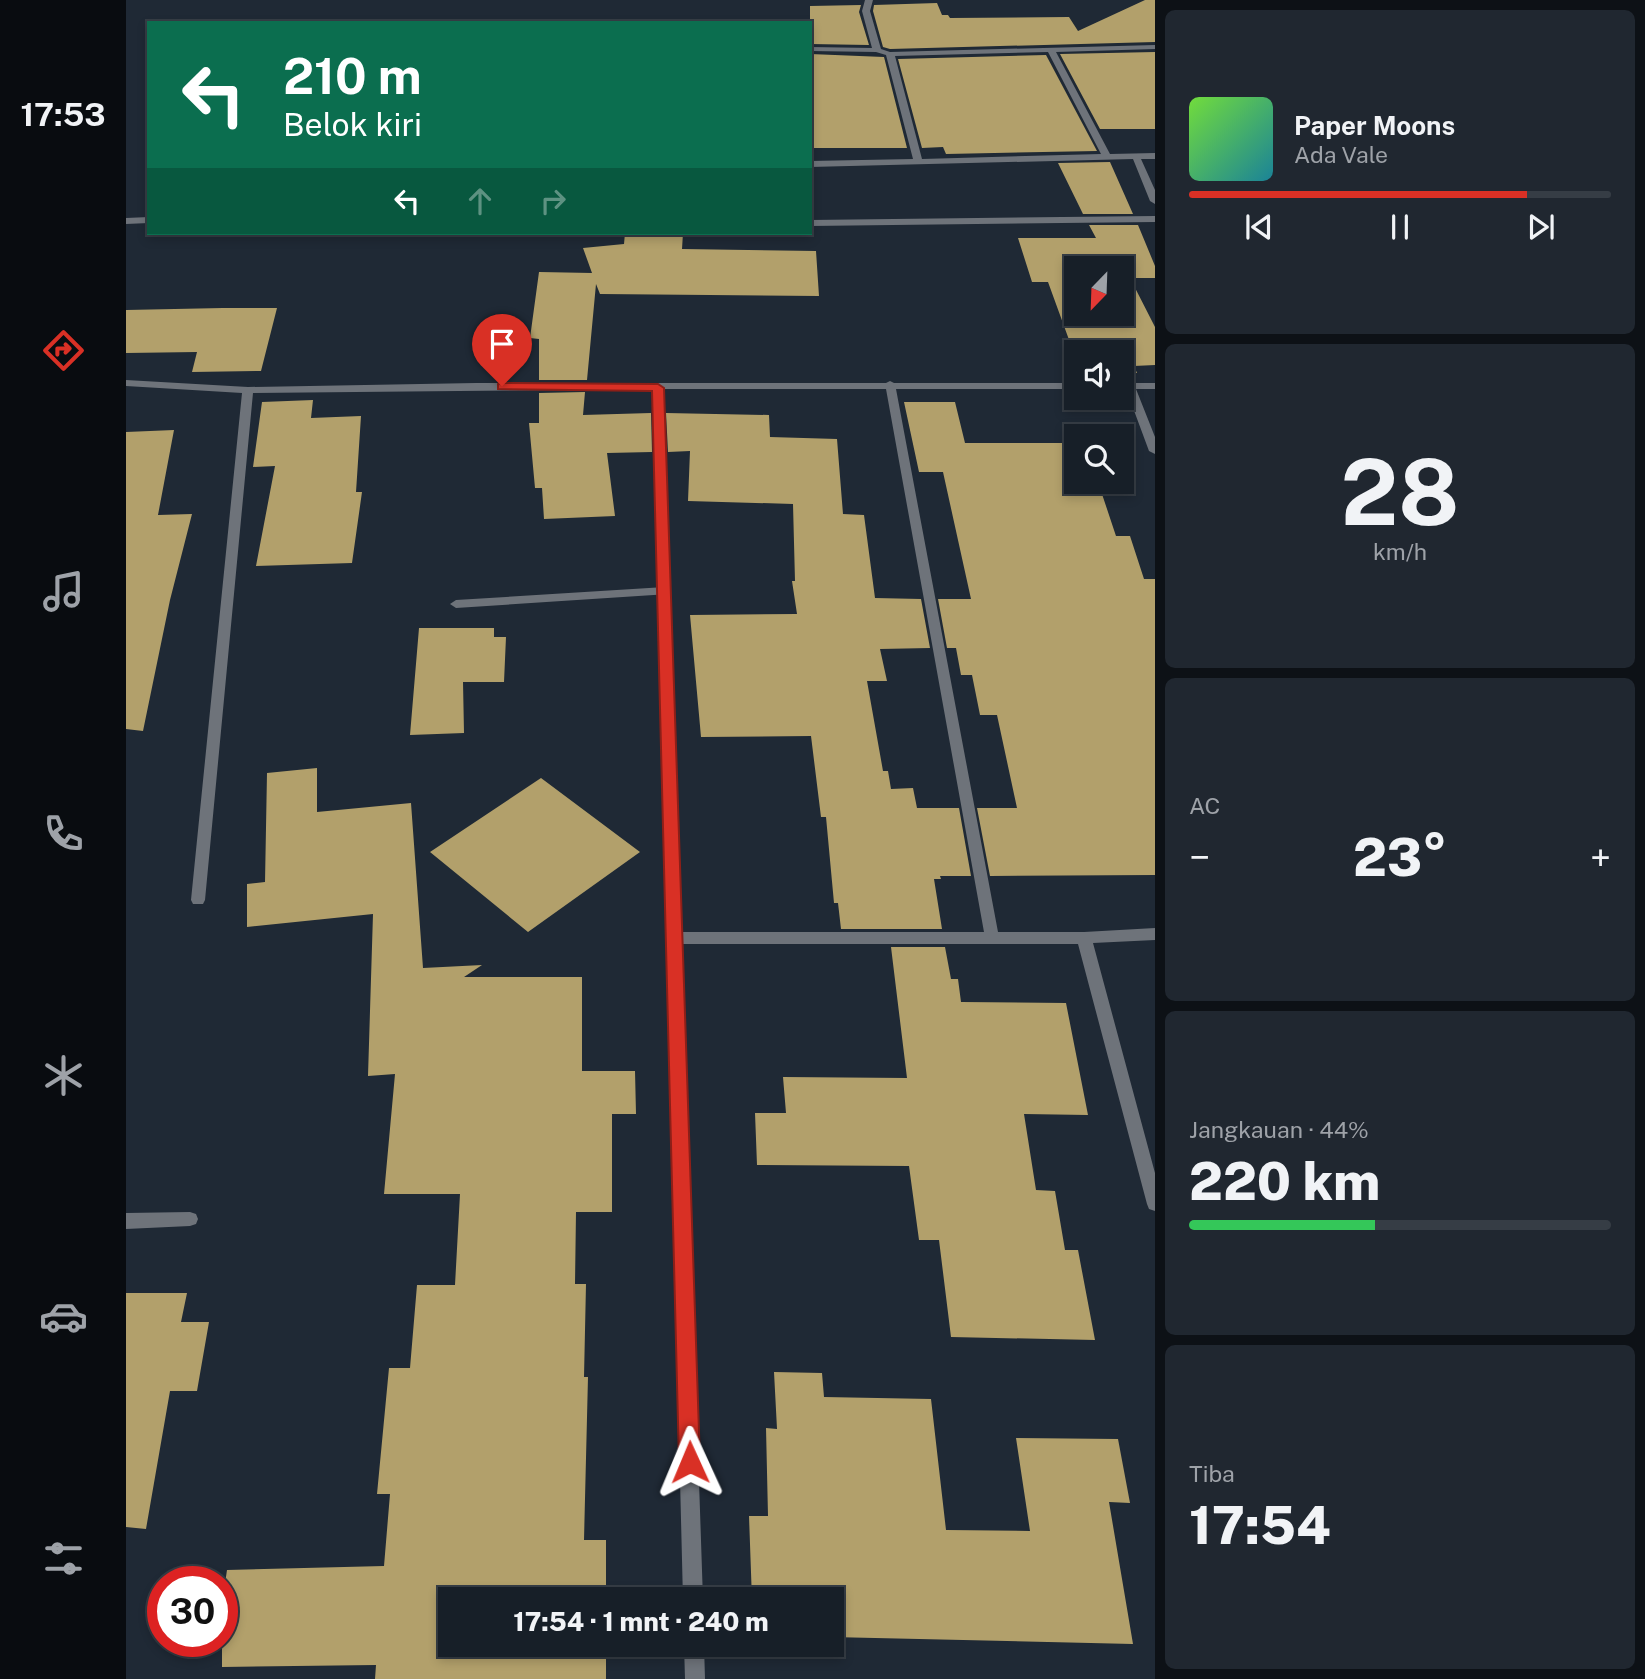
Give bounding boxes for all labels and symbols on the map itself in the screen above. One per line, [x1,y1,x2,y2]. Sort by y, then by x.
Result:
north arrow [1064,256,1134,326]
pin [472,314,532,386]
position arrow [653,1425,727,1499]
speed limit sign: 30 [147,1566,238,1657]

